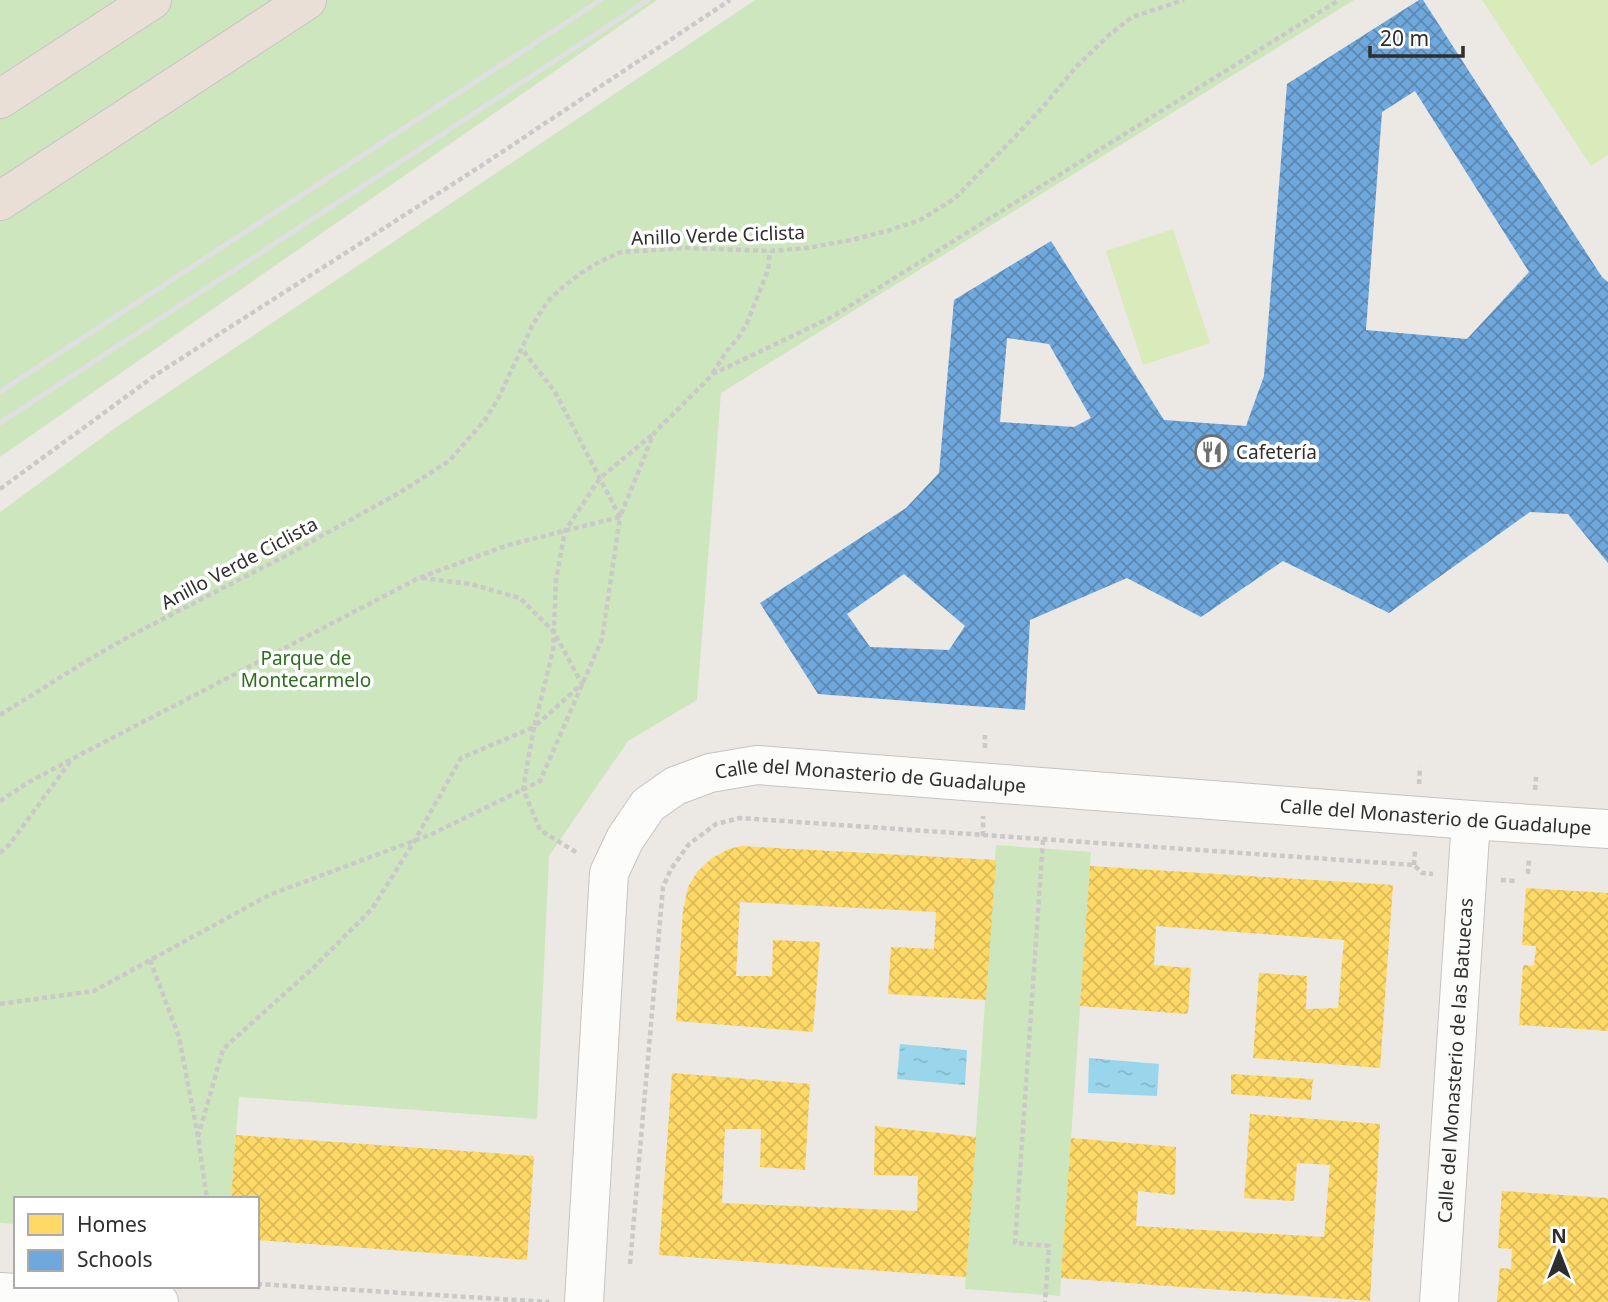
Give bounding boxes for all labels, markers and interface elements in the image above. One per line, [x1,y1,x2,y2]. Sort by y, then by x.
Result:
scale bar [1370,14,1463,58]
text: 20 m [1380,24,1429,52]
street label: Anillo Verde Ciclista [631,219,805,251]
restaurant icon: Cafetería [1193,433,1231,471]
place label: Cafetería [1236,439,1317,465]
street label: Anillo Verde Ciclista [156,511,322,615]
park label: Parque de Montecarmelo [241,645,371,693]
street label: Calle del Monasterio de Guadalupe [713,752,1027,799]
street label: Calle del Monasterio de Guadalupe [1279,792,1592,841]
street label: Calle del Monasterio de las Batuecas [1431,897,1479,1224]
legend [14,1197,259,1288]
text: Homes [77,1210,147,1238]
north arrow [1524,1218,1594,1288]
text: N [1551,1223,1567,1249]
text: Schools [77,1245,152,1273]

